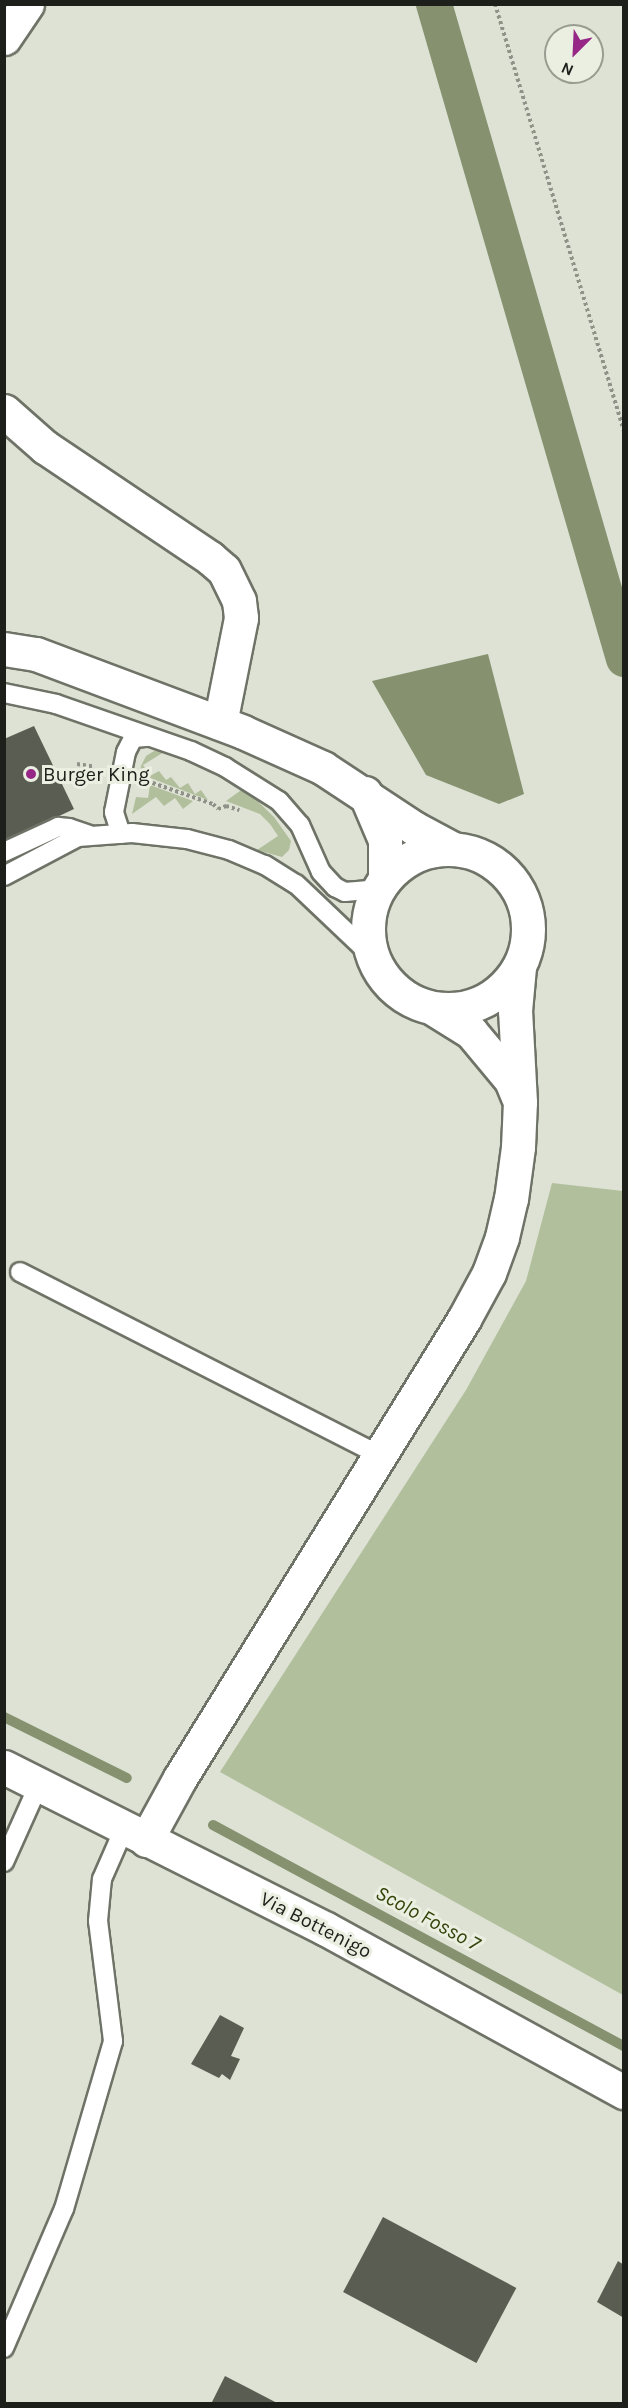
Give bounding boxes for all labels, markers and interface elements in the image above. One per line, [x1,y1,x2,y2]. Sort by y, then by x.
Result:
north arrow [544,24,604,84]
text: N [558,58,576,80]
place label: Burger King [43,762,149,786]
marker: Burger King [24,767,38,781]
water label: Scolo Fosso 7 [371,1880,485,1956]
street label: Via Bottenigo [256,1887,376,1963]

